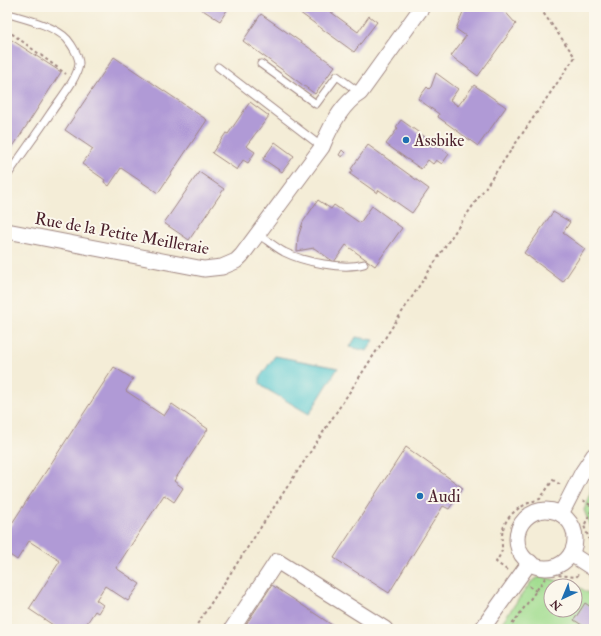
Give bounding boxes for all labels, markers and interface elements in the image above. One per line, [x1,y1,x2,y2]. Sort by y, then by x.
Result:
place label: Assbike [413,130,464,151]
marker: Assbike [401,135,411,145]
street label: Rue de la Petite Meilleraie [33,208,211,259]
place label: Audi [427,486,461,507]
marker: Audi [415,491,425,501]
north arrow [543,578,583,618]
text: N [548,596,565,614]

